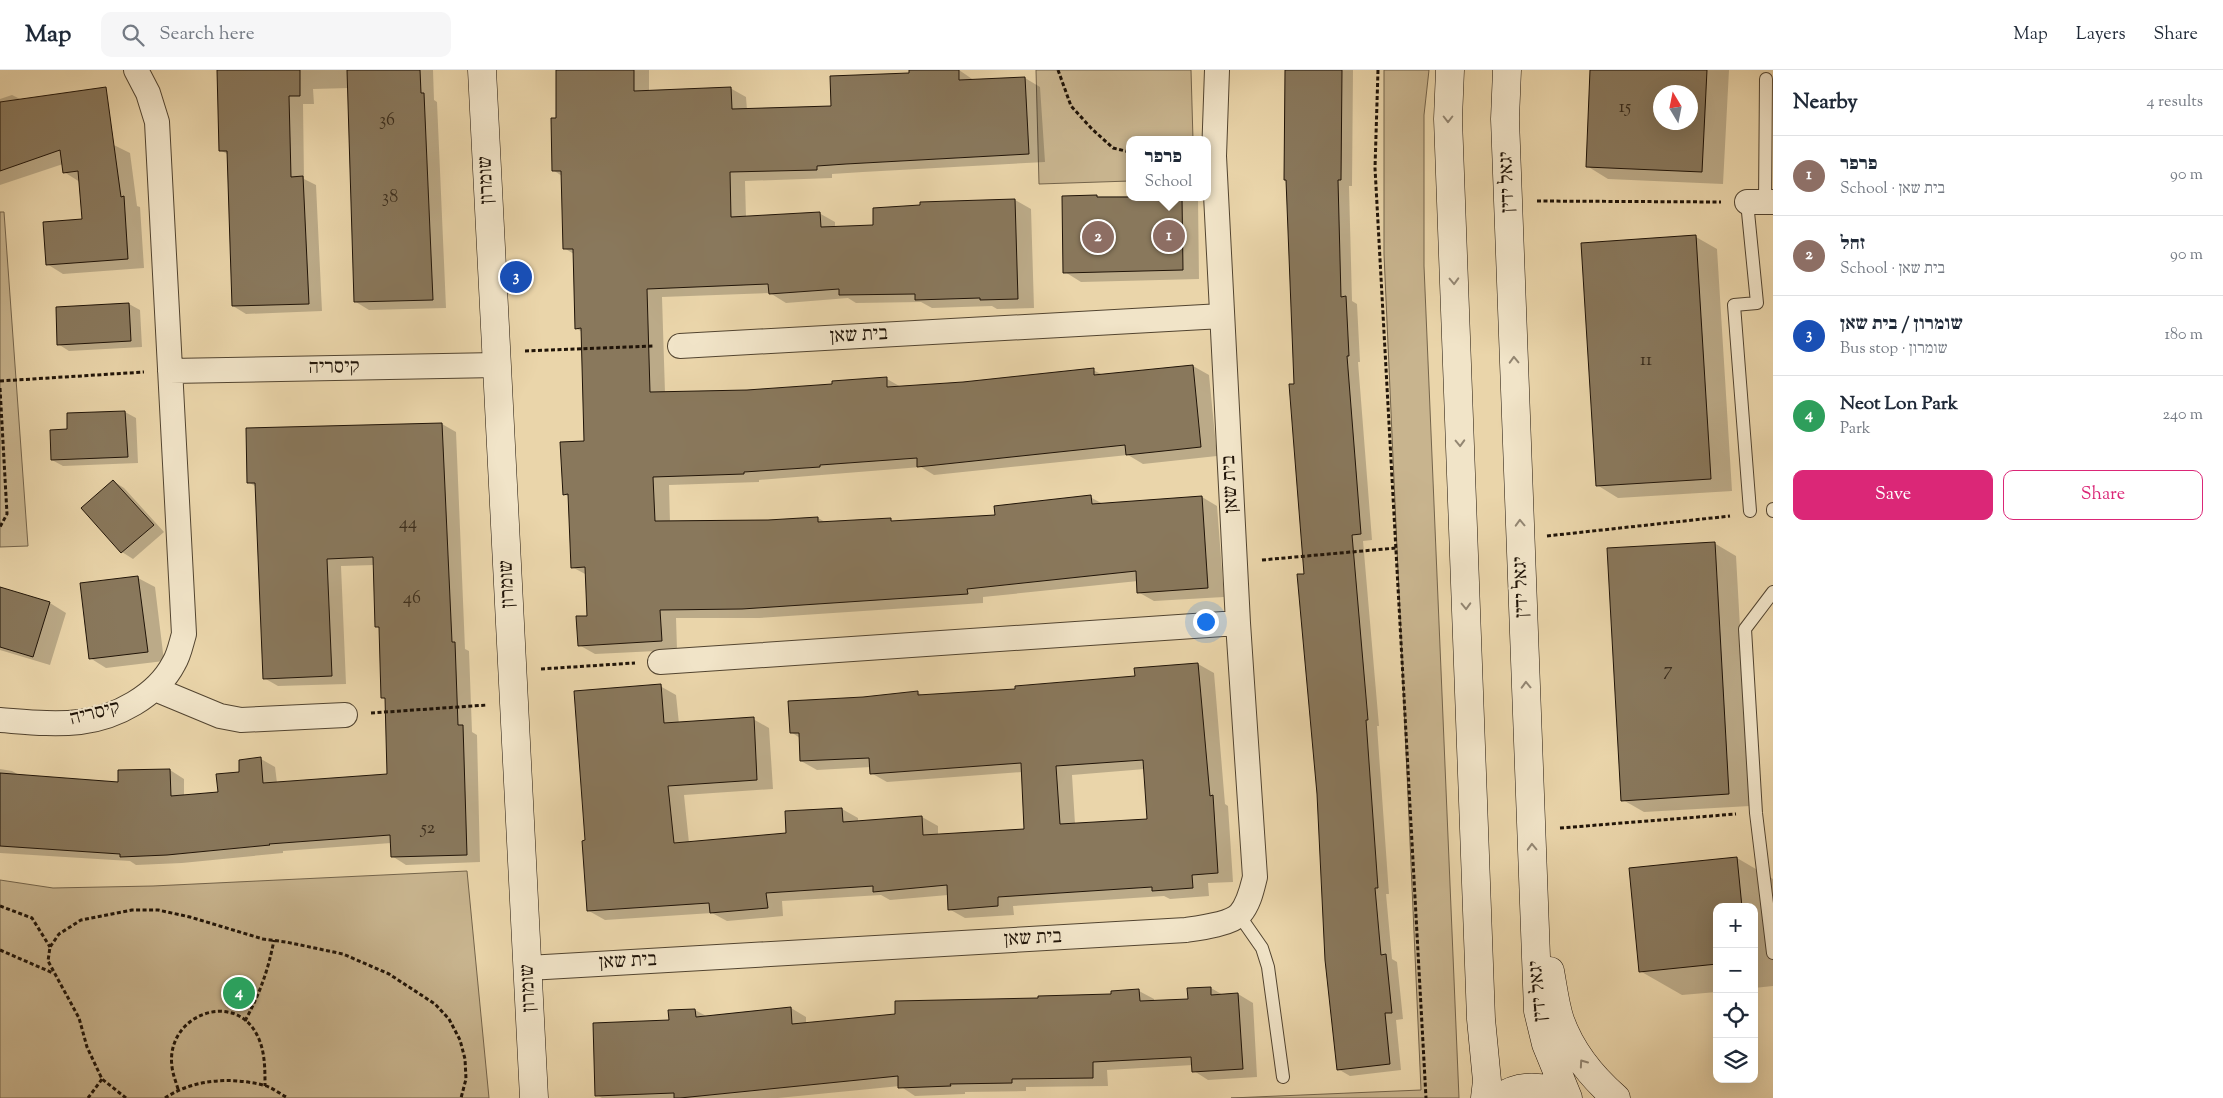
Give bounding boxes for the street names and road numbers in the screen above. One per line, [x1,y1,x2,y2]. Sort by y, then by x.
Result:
street label: יגאל ידין [1492,151,1524,213]
street label: שומרון [471,155,503,205]
street label: בית שאן [829,320,889,352]
street label: קיסריה [308,353,360,383]
street label: בית שאן [1215,454,1247,514]
street label: יגאל ידין [1506,556,1538,618]
street label: שומרון [492,559,524,609]
street label: קיסריה [67,694,123,734]
street label: בית שאן [1003,923,1063,955]
street label: בית שאן [598,946,658,978]
street label: יגאל ידין [1522,959,1556,1023]
street label: שומרון [513,963,545,1013]

